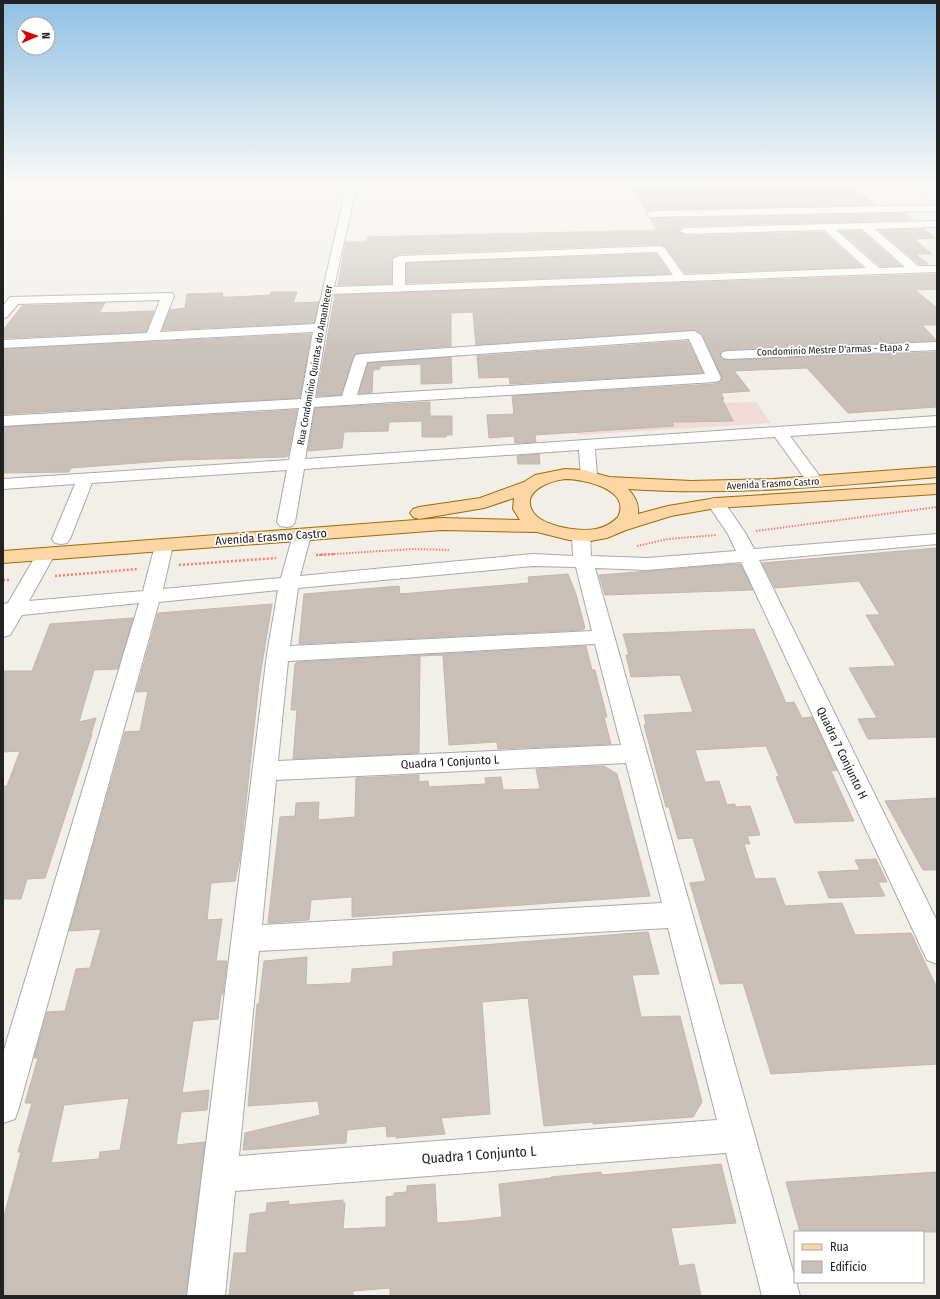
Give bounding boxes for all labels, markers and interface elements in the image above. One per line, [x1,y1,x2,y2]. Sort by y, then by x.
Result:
north arrow [16,16,56,56]
text: N [39,32,52,39]
street label: Rua Condomínio Quintas do Amanhecer [294,283,335,446]
street label: Condomínio Mestre D'armas - Etapa 2 [757,340,910,359]
street label: Avenida Erasmo Castro [726,476,820,492]
street label: Avenida Erasmo Castro [215,526,327,548]
street label: Quadra 7 Conjunto H [814,705,870,801]
street label: Quadra 1 Conjunto L [400,752,500,772]
street label: Quadra 1 Conjunto L [421,1143,537,1167]
legend [794,1231,924,1283]
text: Rua [830,1240,849,1254]
text: Edifício [830,1260,867,1274]

